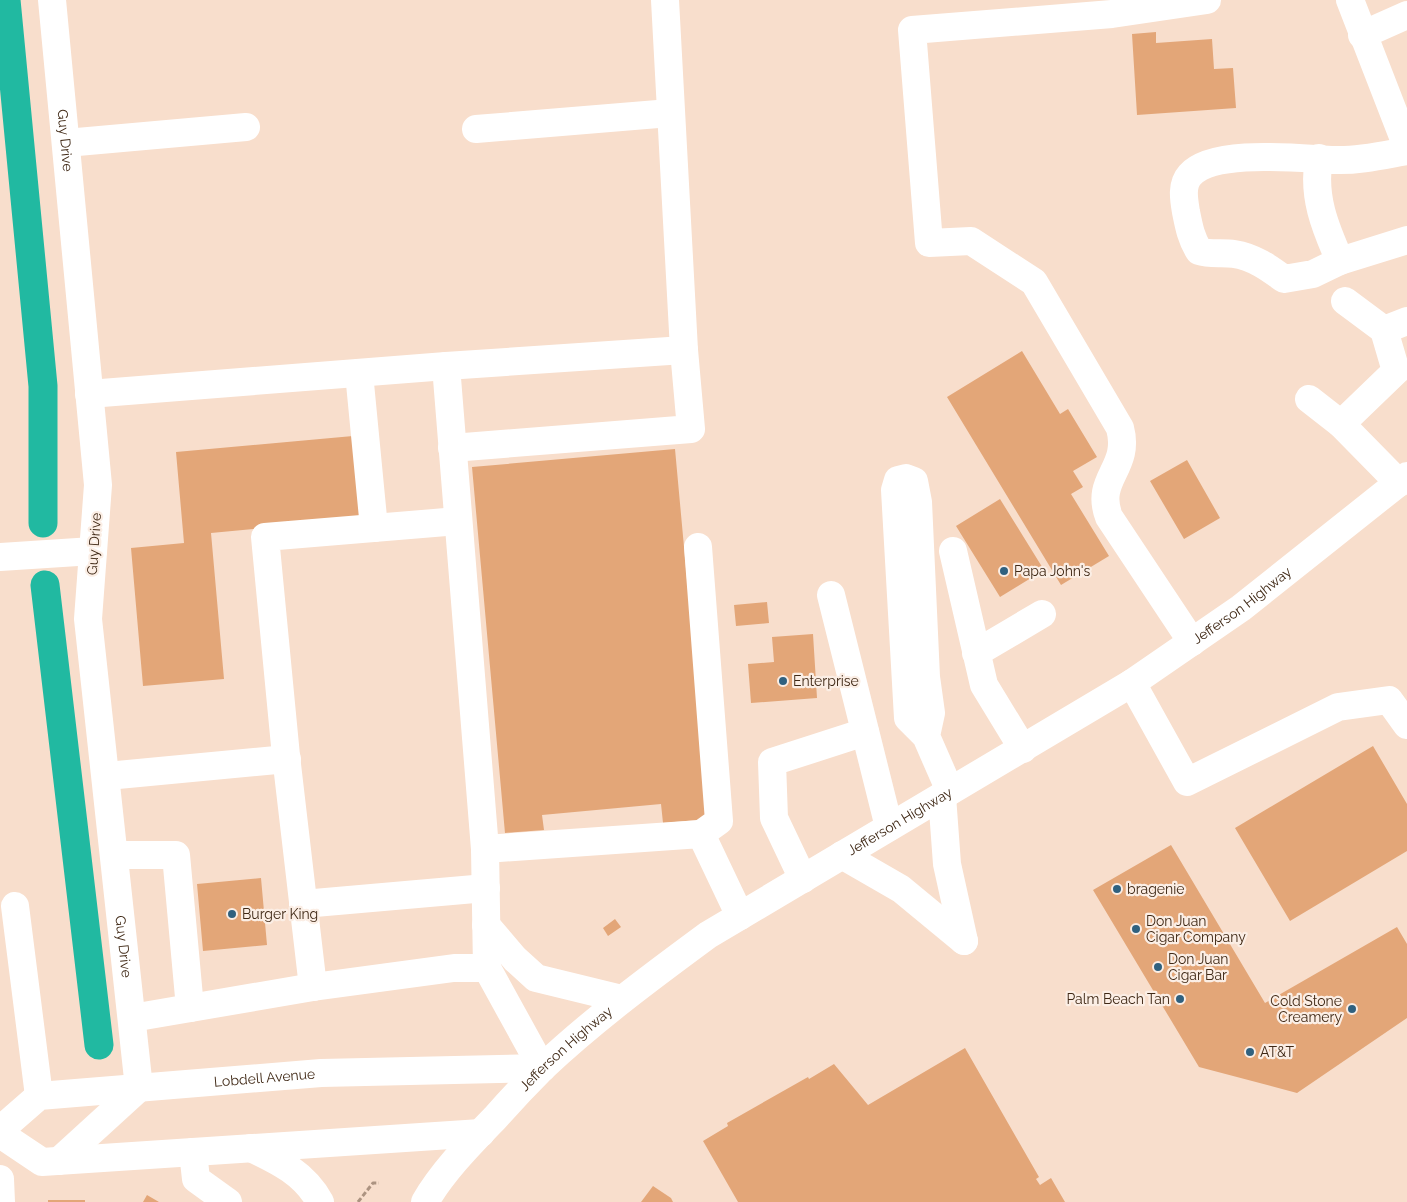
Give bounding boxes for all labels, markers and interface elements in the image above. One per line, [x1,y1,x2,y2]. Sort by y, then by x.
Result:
street label: Guy Drive [54,108,76,172]
street label: Guy Drive [84,512,104,576]
place label: Papa John's [1014,563,1090,579]
street label: Jefferson Highway [1189,563,1295,647]
marker: Papa John's [998,565,1010,577]
place label: Enterprise [793,673,859,689]
marker: Enterprise [777,675,789,687]
street label: Jefferson Highway [844,784,955,858]
place label: bragenie [1127,881,1184,897]
marker: bragenie [1111,883,1123,895]
place label: Burger King [242,906,318,922]
marker: Burger King [226,908,238,920]
place label: Don Juan Cigar Company [1146,913,1246,945]
street label: Guy Drive [112,915,135,978]
marker: Don Juan Cigar Company [1130,923,1142,935]
place label: Don Juan Cigar Bar [1168,951,1228,983]
marker: Don Juan Cigar Bar [1152,961,1164,973]
place label: Palm Beach Tan [1066,991,1170,1007]
marker: Palm Beach Tan [1174,993,1186,1005]
place label: Cold Stone Creamery [1270,993,1342,1025]
street label: Jefferson Highway [516,1003,616,1094]
marker: Cold Stone Creamery [1346,1003,1358,1015]
place label: AT&T [1260,1044,1295,1060]
marker: AT&T [1244,1046,1256,1058]
street label: Lobdell Avenue [213,1066,316,1090]

